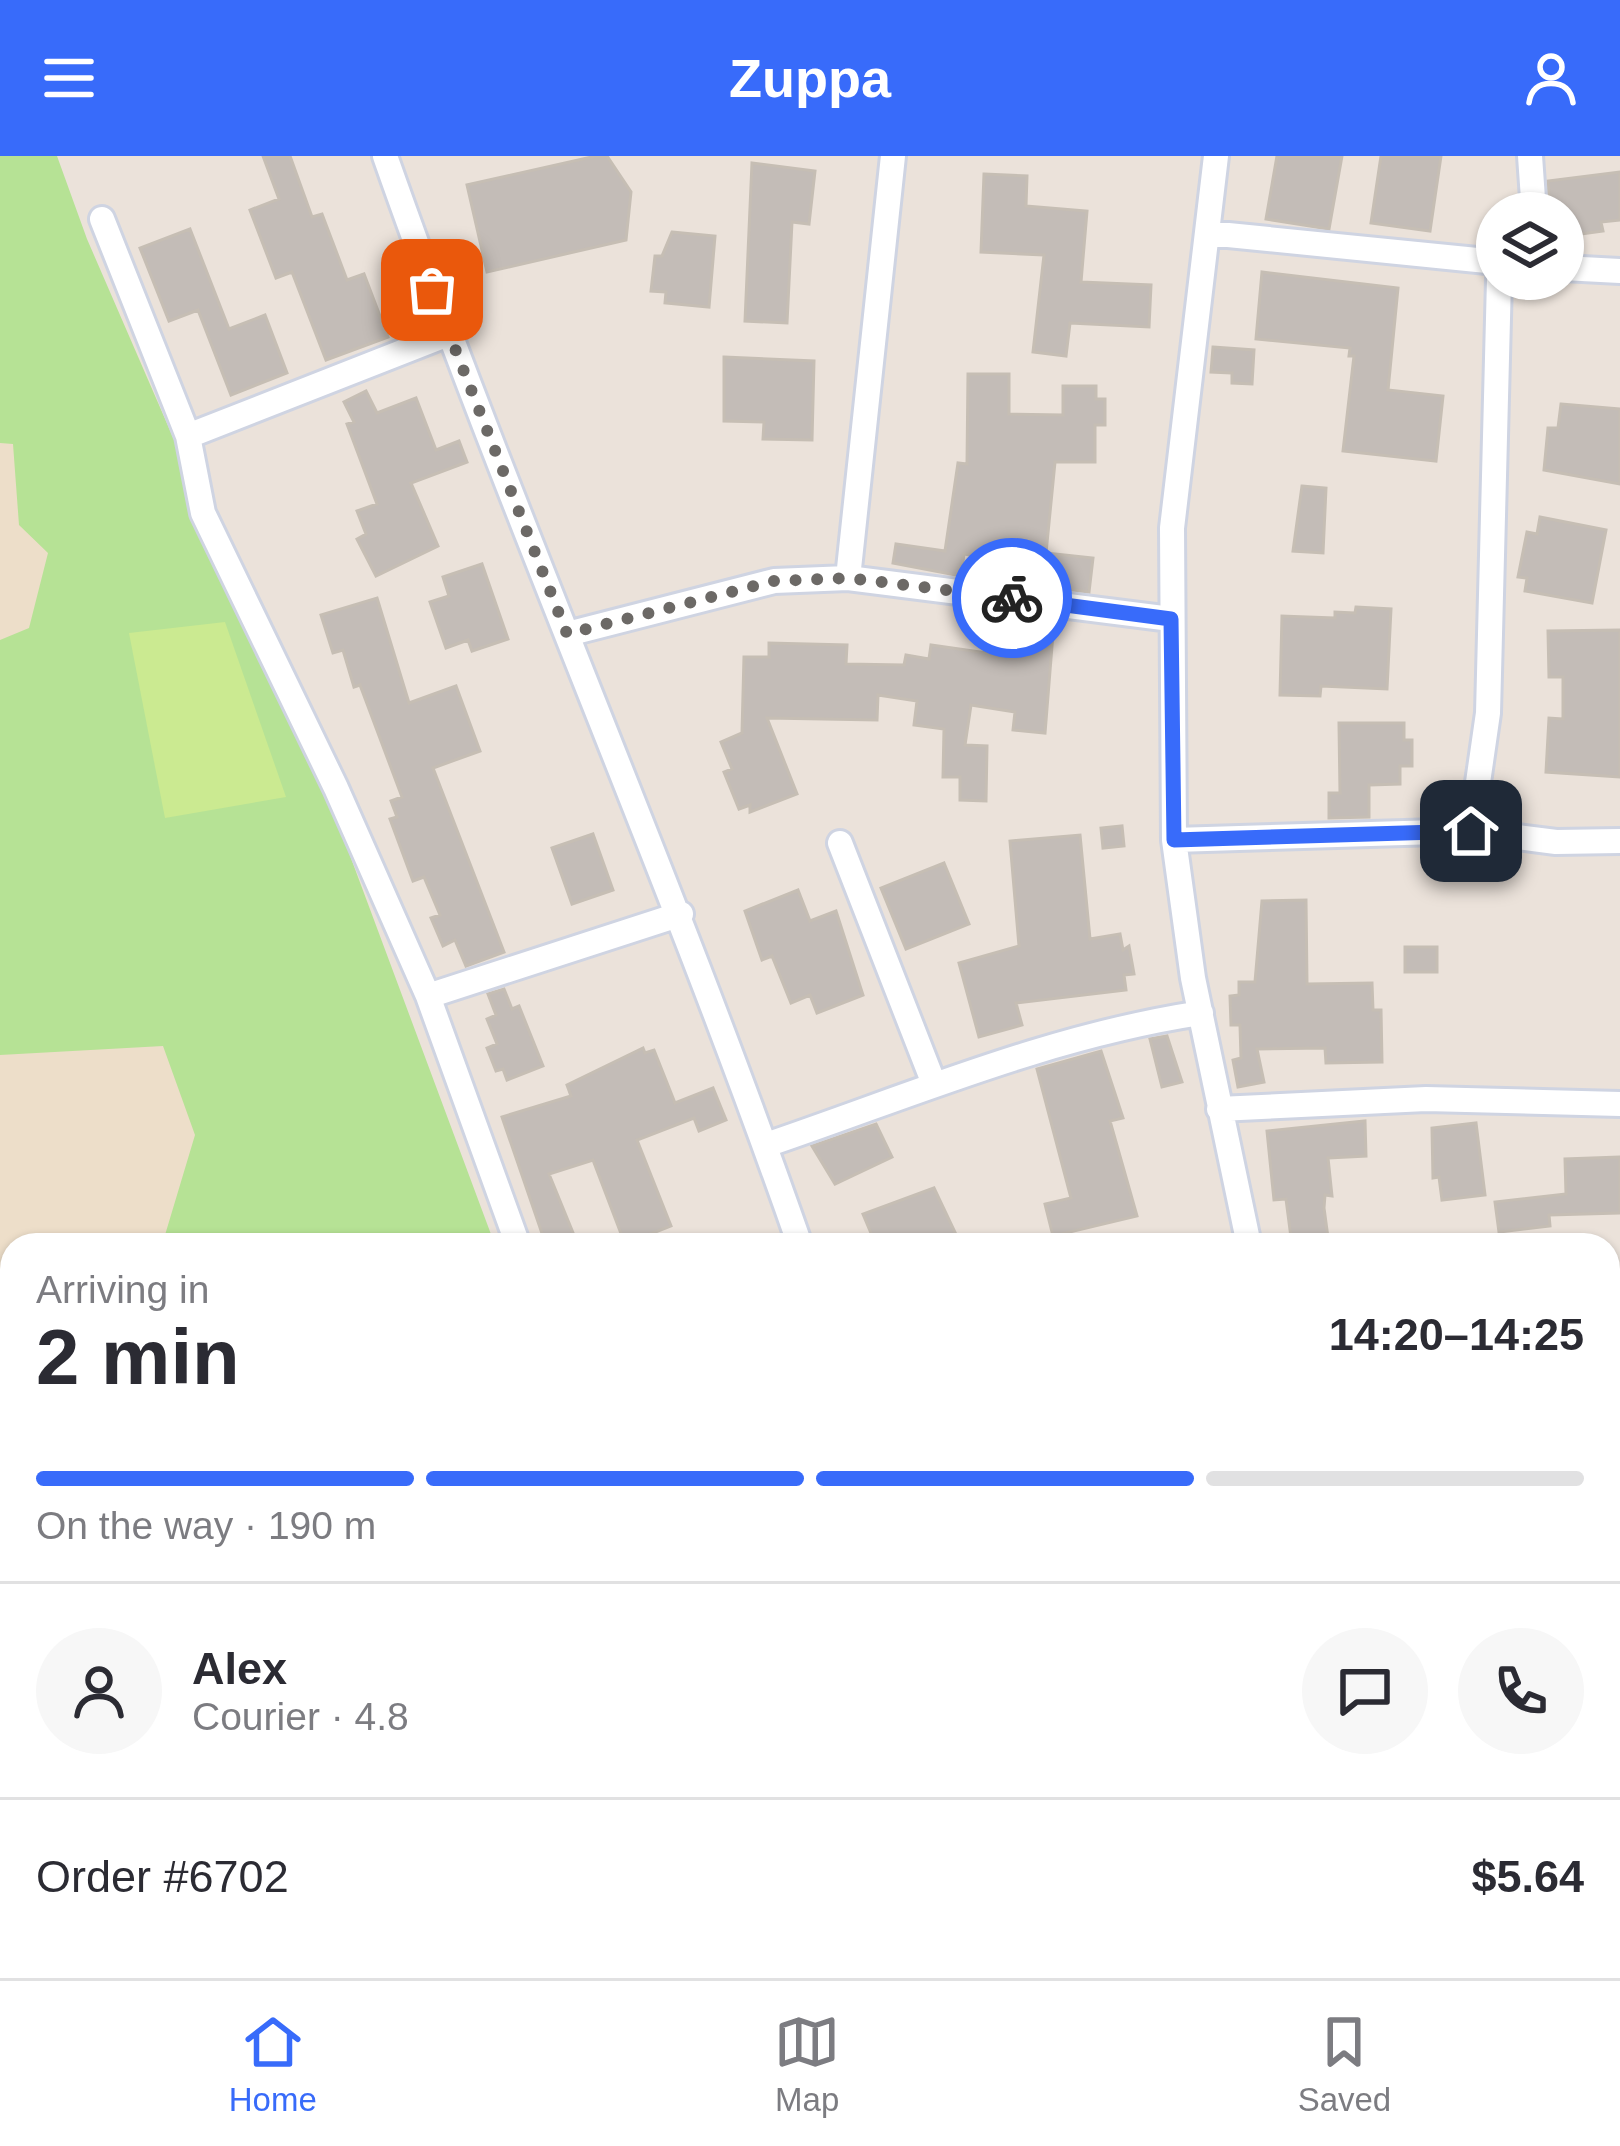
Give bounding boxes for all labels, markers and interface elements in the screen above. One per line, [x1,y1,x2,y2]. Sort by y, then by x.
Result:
icon: menu [36,45,102,111]
icon: person [1518,45,1584,111]
text: Zuppa [729,48,891,108]
map controls [1476,192,1584,300]
button: layers [1476,192,1584,300]
pin [381,239,483,341]
icon: bag [399,257,465,323]
courier [952,538,1072,658]
icon: bike [979,565,1045,631]
pin [1420,780,1522,882]
icon: home [1438,798,1504,864]
text: Arriving in [36,1268,209,1311]
text: 14:20–14:25 [1329,1309,1584,1360]
text: 2 min [36,1313,240,1401]
text: On the way · 190 m [36,1504,376,1547]
button: person [36,1628,162,1754]
button: chat [1302,1628,1428,1754]
button: phone [1458,1628,1584,1754]
text: Alex [192,1643,287,1694]
text: Courier · 4.8 [192,1695,409,1738]
text: Order #6702 [36,1851,289,1902]
text: $5.64 [1471,1851,1584,1902]
tab: Home [229,2009,317,2119]
tab: Map [774,2009,840,2119]
tab: Saved [1298,2009,1391,2119]

